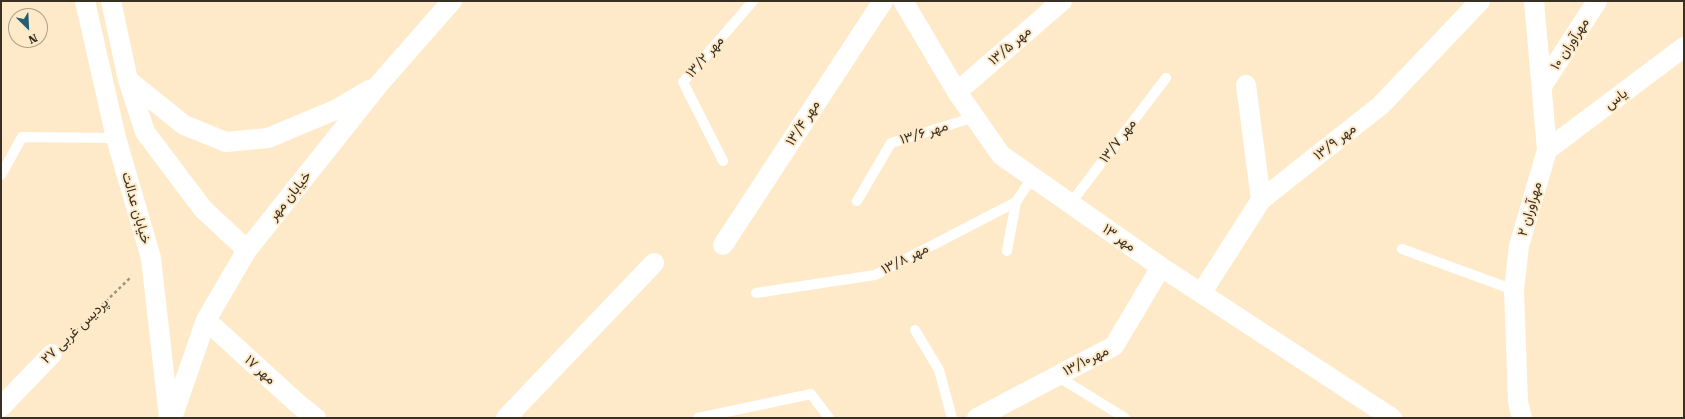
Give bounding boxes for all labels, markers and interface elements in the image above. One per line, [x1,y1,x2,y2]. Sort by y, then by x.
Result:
north arrow [8,8,48,48]
street label: مهرآوران ۱۰ [1547,15,1593,73]
street label: مهر ۱۳/۵ [985,23,1035,69]
text: N [26,31,39,46]
street label: مهر ۱۳/۲ [682,33,728,81]
street label: یاس [1601,85,1631,113]
street label: مهر ۱۳/۴ [782,97,824,149]
street label: مهر ۱۳/۷ [1096,116,1140,166]
street label: مهر ۱۳/۶ [898,118,950,148]
street label: مهر ۱۳/۹ [1310,120,1360,164]
street label: خیابان مهر [265,168,315,224]
street label: خیابان عدالت [118,170,154,246]
street label: مهرآوران ۲ [1514,180,1546,238]
street label: مهر ۱۳ [1099,221,1139,255]
street label: مهر ۱۳/۸ [879,240,931,278]
street label: پردیس غربی ۲۷ [38,295,112,367]
street label: مهر۱۳/۱۰ [1060,342,1112,380]
street label: مهر ۱۷ [241,352,279,388]

